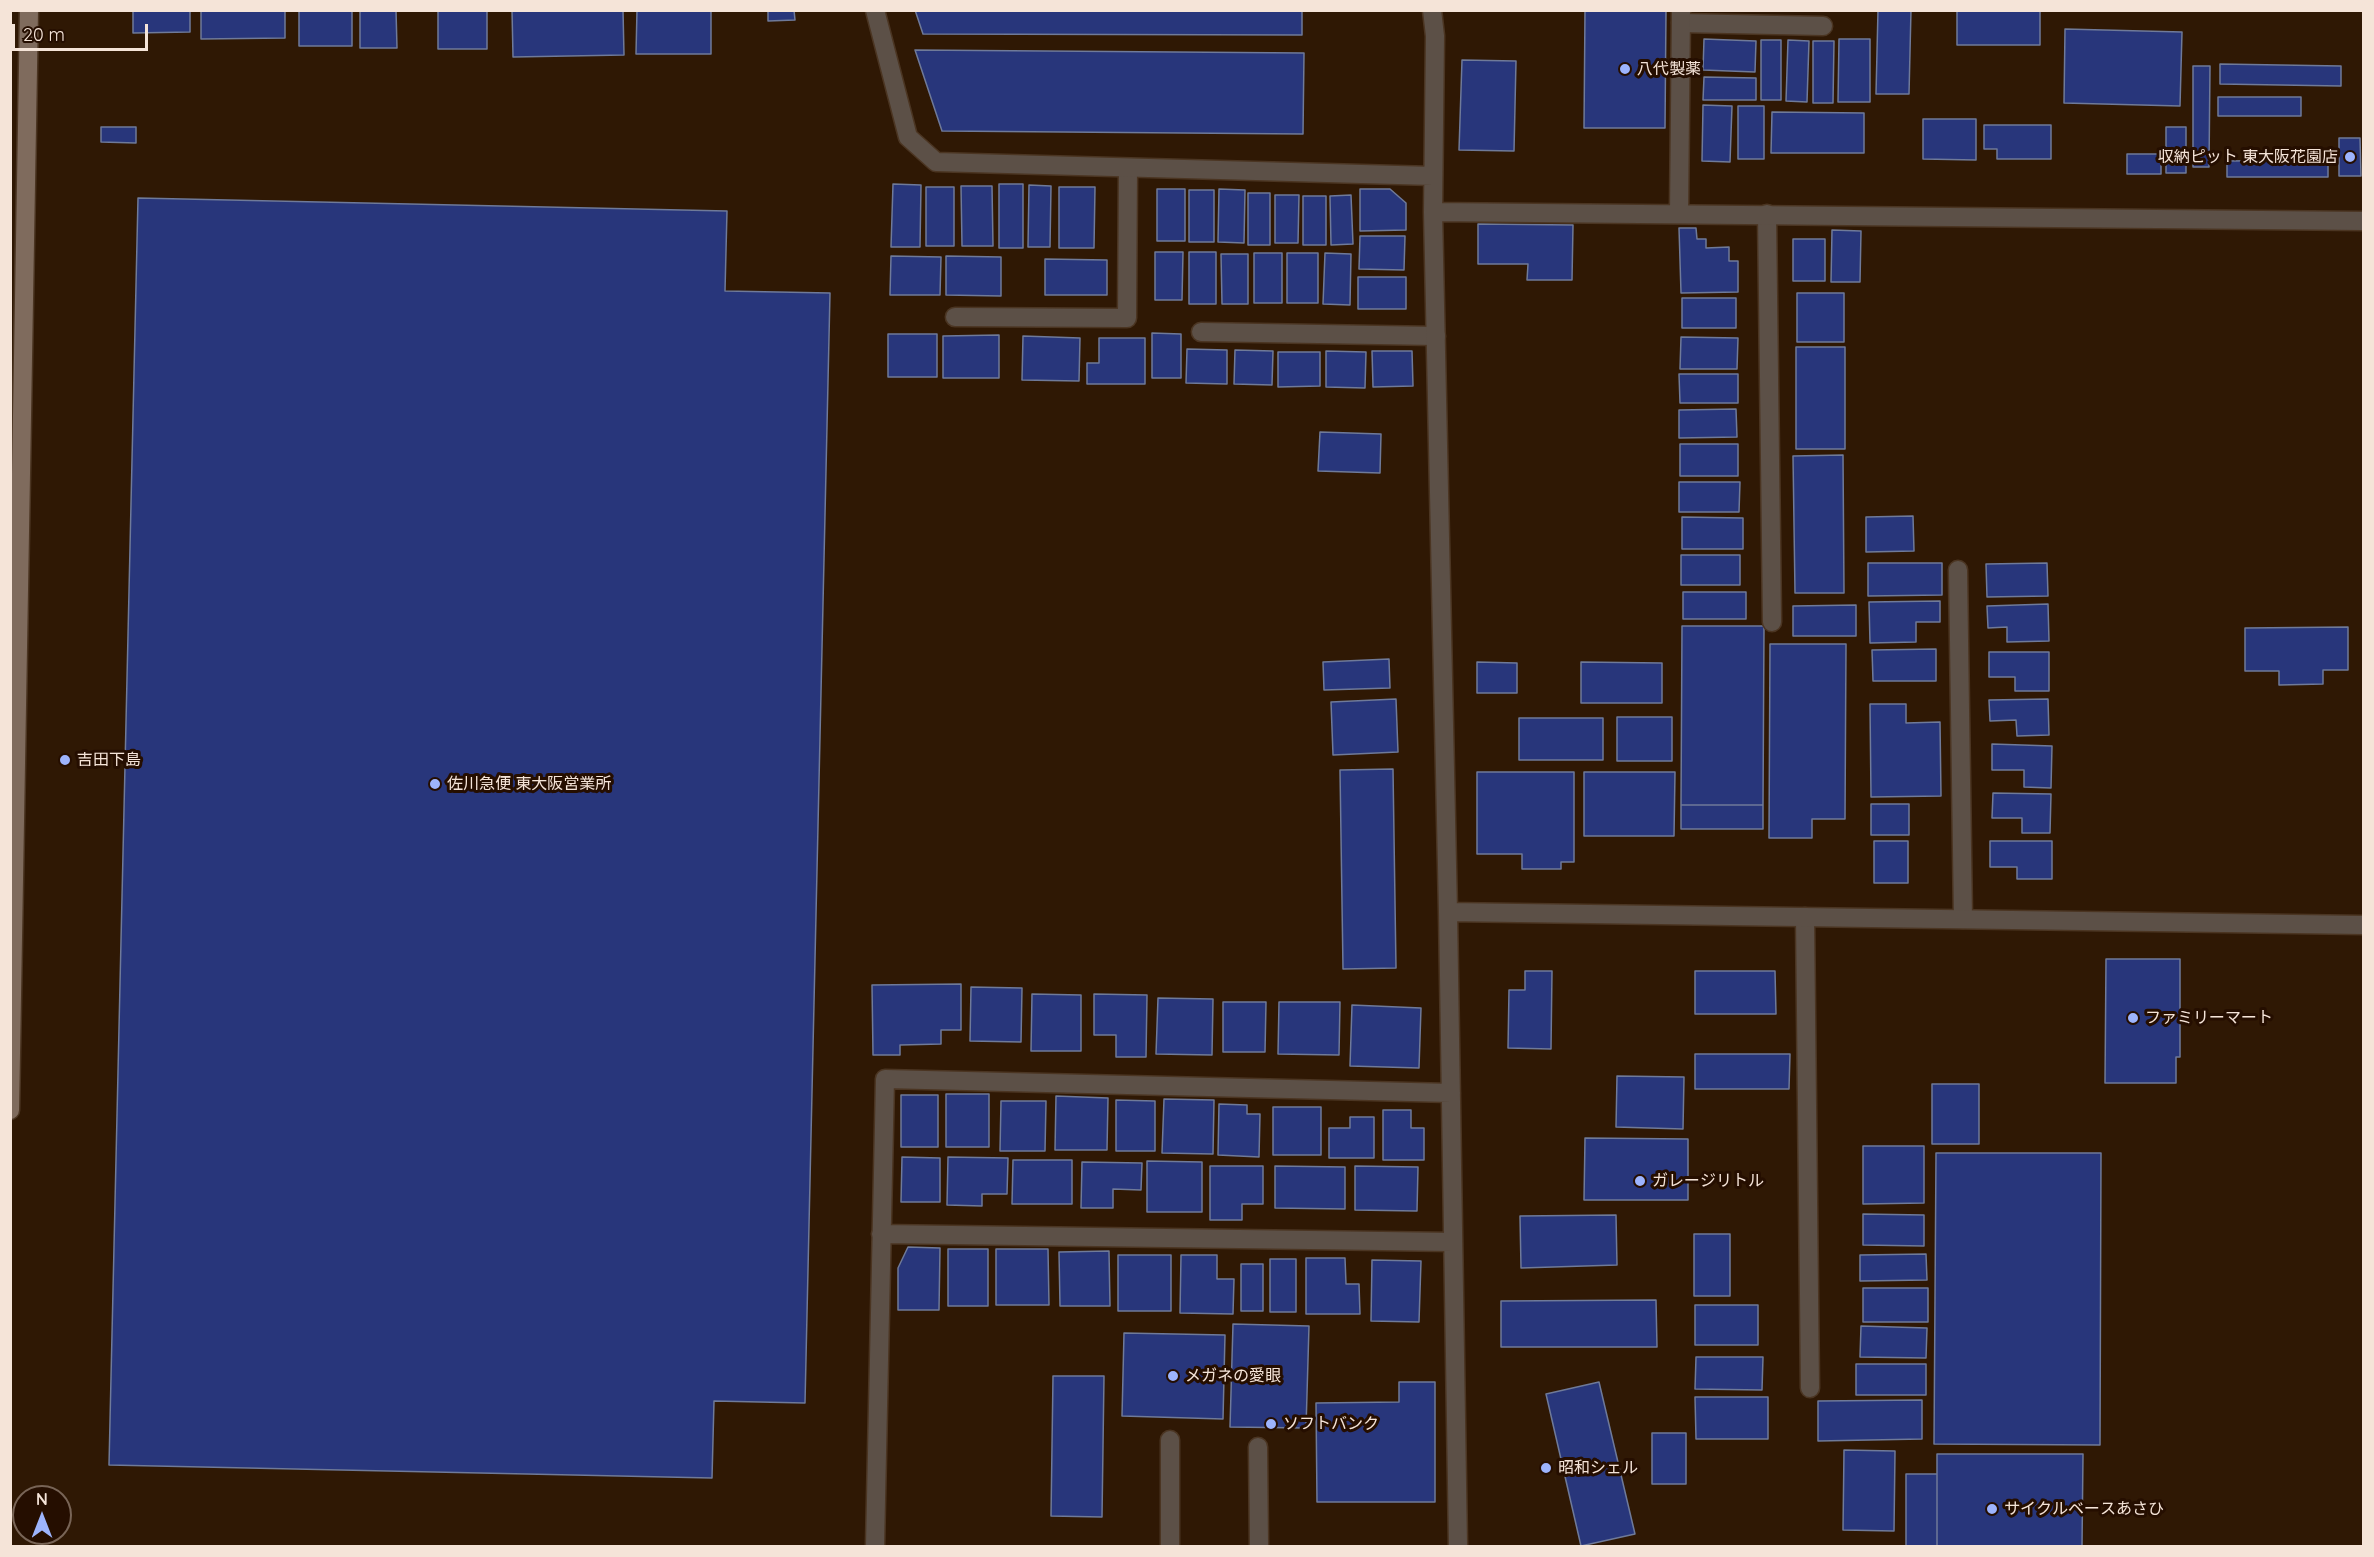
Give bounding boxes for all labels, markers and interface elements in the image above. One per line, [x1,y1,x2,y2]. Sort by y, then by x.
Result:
scale bar [15,12,152,50]
text: 20 m [23,23,65,46]
place label: 八代製薬 [1637,59,1701,79]
marker: 八代製薬 [1618,62,1632,76]
place label: 収納ピット 東大阪花園店 [2158,147,2338,167]
marker: 収納ピット 東大阪花園店 [2343,150,2357,164]
place label: 吉田下島 [77,750,141,770]
marker: 吉田下島 [58,753,72,767]
place label: 佐川急便 東大阪営業所 [447,774,611,794]
marker: 佐川急便 東大阪営業所 [428,777,442,791]
place label: ファミリーマート [2145,1008,2273,1028]
marker: ファミリーマート [2126,1011,2140,1025]
place label: ガレージリトル [1652,1171,1764,1191]
marker: ガレージリトル [1633,1174,1647,1188]
place label: メガネの愛眼 [1185,1366,1281,1386]
marker: メガネの愛眼 [1166,1369,1180,1383]
place label: ソフトバンク [1283,1414,1379,1434]
marker: ソフトバンク [1264,1417,1278,1431]
place label: 昭和シェル [1558,1458,1638,1478]
marker: 昭和シェル [1539,1461,1553,1475]
north arrow [12,1485,72,1545]
text: N [36,1489,48,1509]
place label: サイクルベースあさひ [2004,1499,2164,1519]
marker: サイクルベースあさひ [1985,1502,1999,1516]

